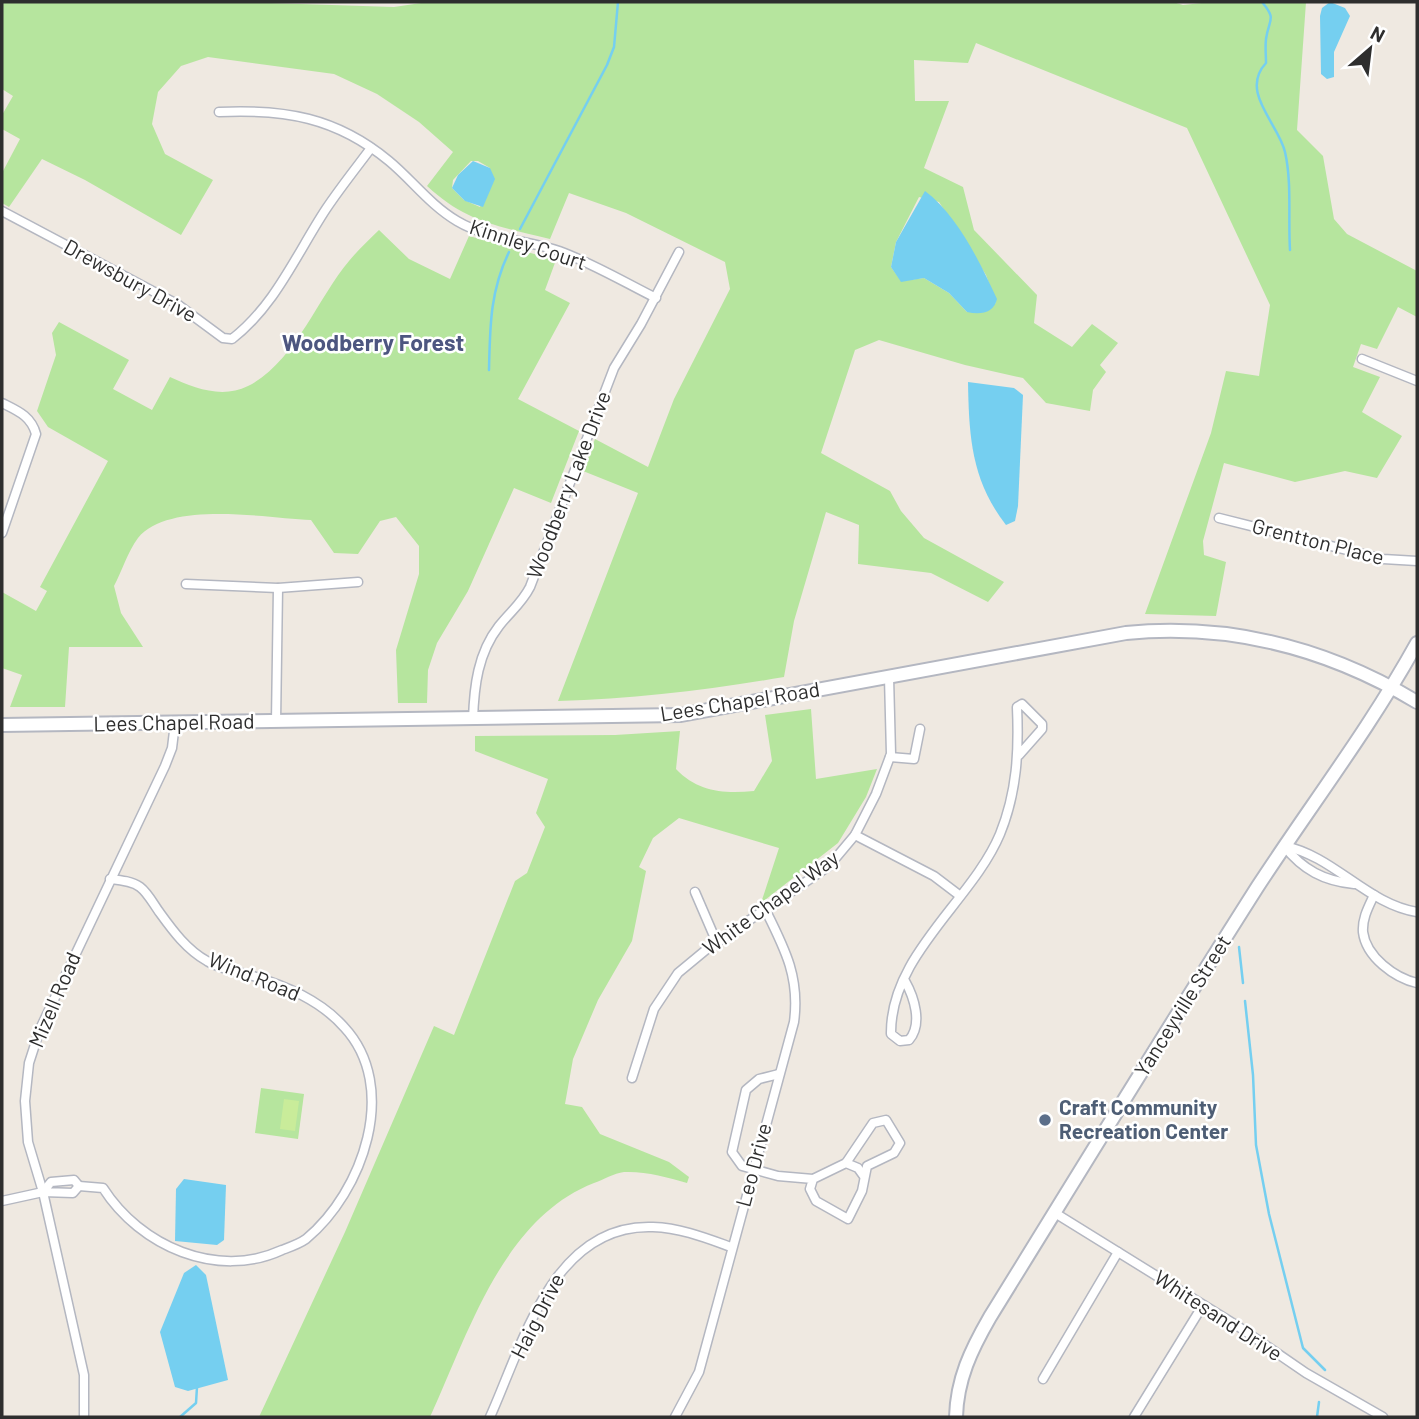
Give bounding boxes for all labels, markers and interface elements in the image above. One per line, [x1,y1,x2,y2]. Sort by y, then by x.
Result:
north arrow [1335,14,1405,84]
text: N [1367,20,1389,47]
street label: Kinnley Court [467,213,590,274]
street label: Drewsbury Drive [60,233,201,326]
district label: Woodberry Forest [282,328,464,356]
street label: Woodberry Lake Drive [520,387,615,582]
street label: Grentton Place [1250,512,1387,569]
street label: Lees Chapel Road [658,676,821,725]
street label: Lees Chapel Road [93,708,255,735]
street label: White Chapel Way [697,844,843,960]
street label: Yanceyville Street [1128,930,1235,1081]
street label: Wind Road [205,946,304,1005]
street label: Mizell Road [22,948,85,1051]
place label: Craft Community Recreation Center [1059,1094,1228,1143]
marker: Craft Community Recreation Center [1037,1112,1053,1128]
street label: Leo Drive [729,1120,776,1209]
street label: Whitesand Drive [1150,1264,1288,1366]
street label: Haig Drive [505,1269,569,1362]

